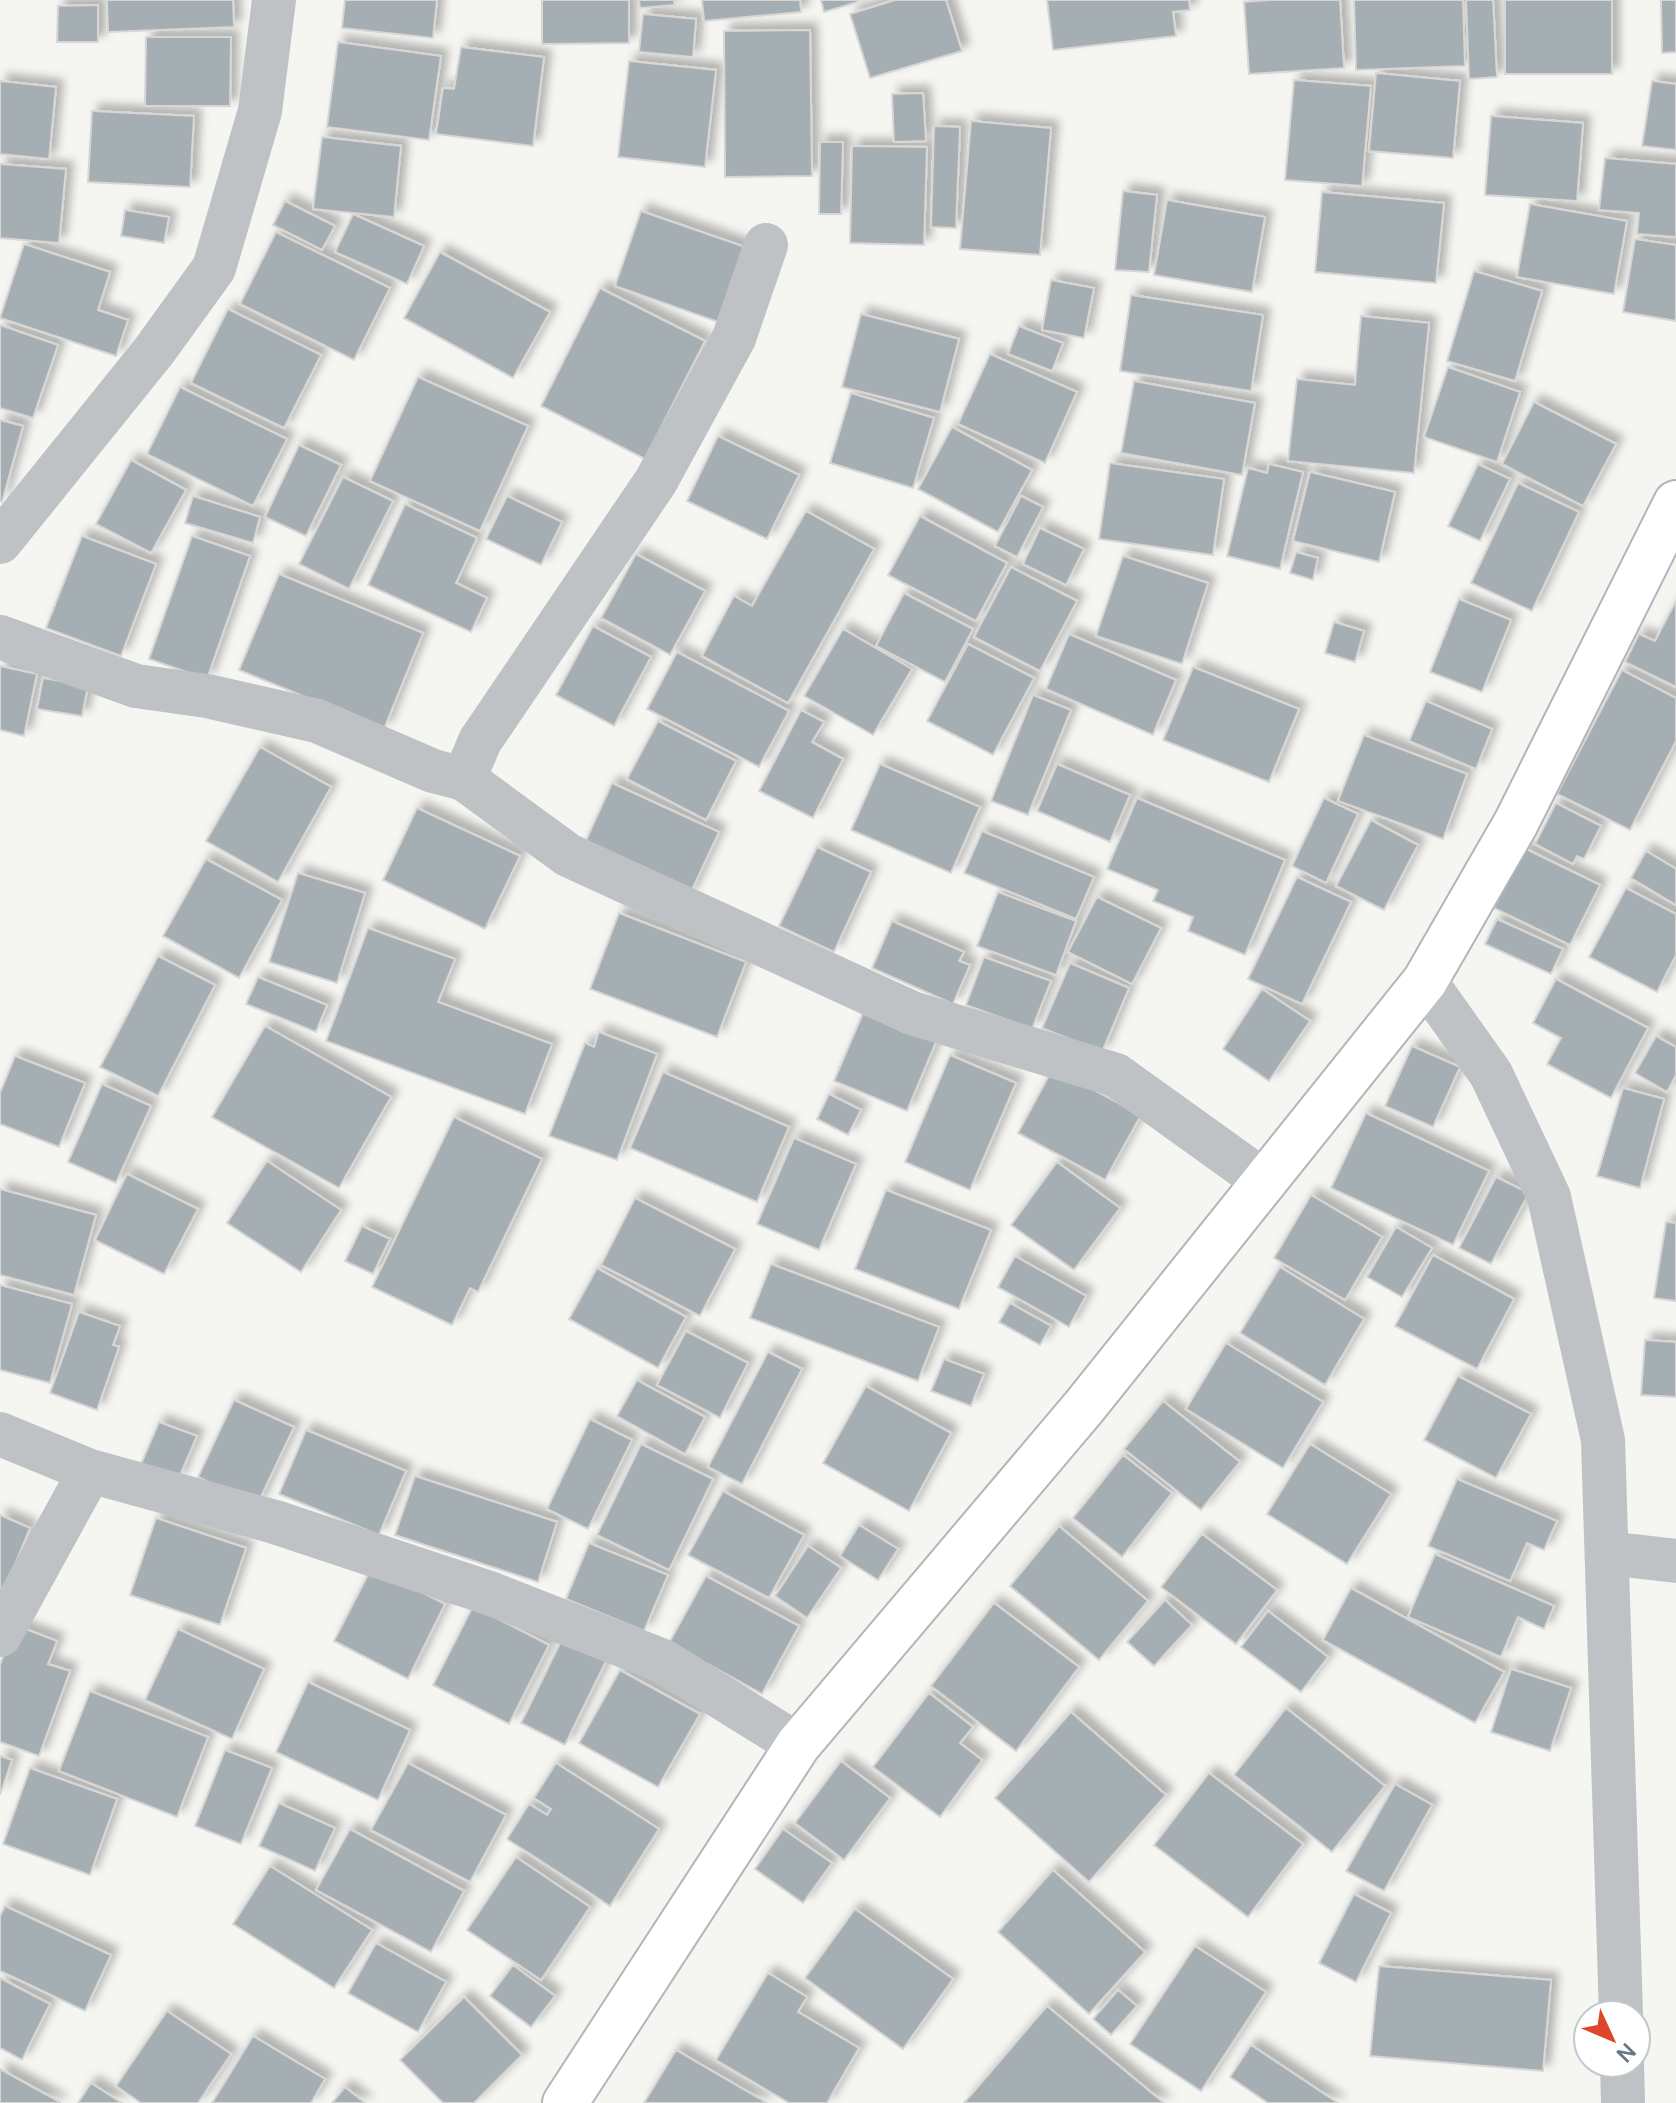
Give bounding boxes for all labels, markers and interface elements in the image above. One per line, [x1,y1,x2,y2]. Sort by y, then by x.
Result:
north arrow [1572,1999,1652,2079]
text: N [1610,2037,1643,2069]

